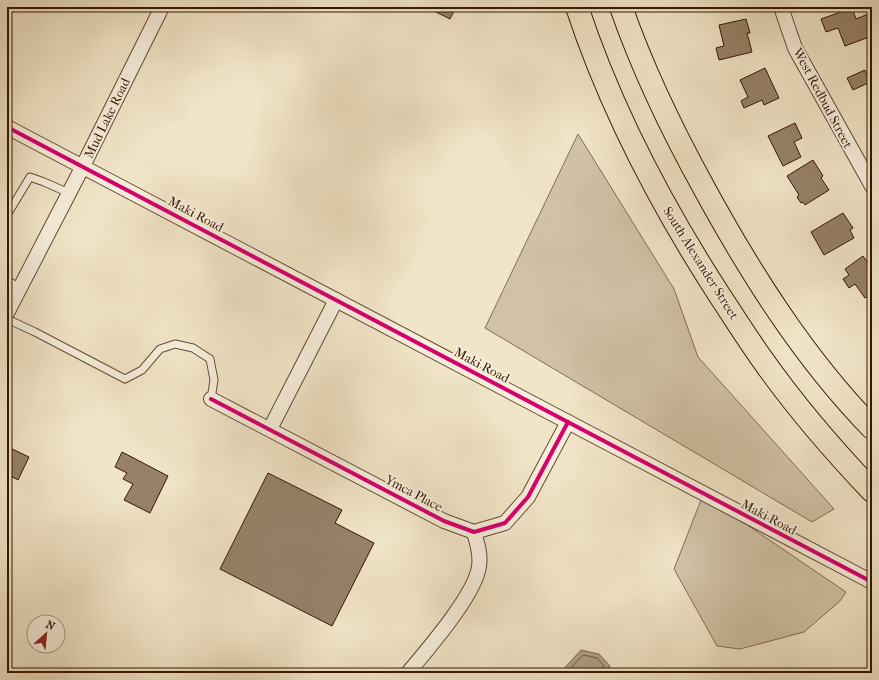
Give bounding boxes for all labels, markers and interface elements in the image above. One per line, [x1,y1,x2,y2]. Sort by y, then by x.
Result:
street label: West Redbud Street [790,44,856,151]
street label: Mud Lake Road [81,75,133,161]
street label: Maki Road [166,193,227,235]
street label: South Alexander Street [660,204,742,322]
street label: Maki Road [452,344,513,386]
street label: Ymca Place [382,471,446,515]
street label: Maki Road [739,496,800,538]
north arrow [26,614,66,654]
text: N [44,618,58,634]

